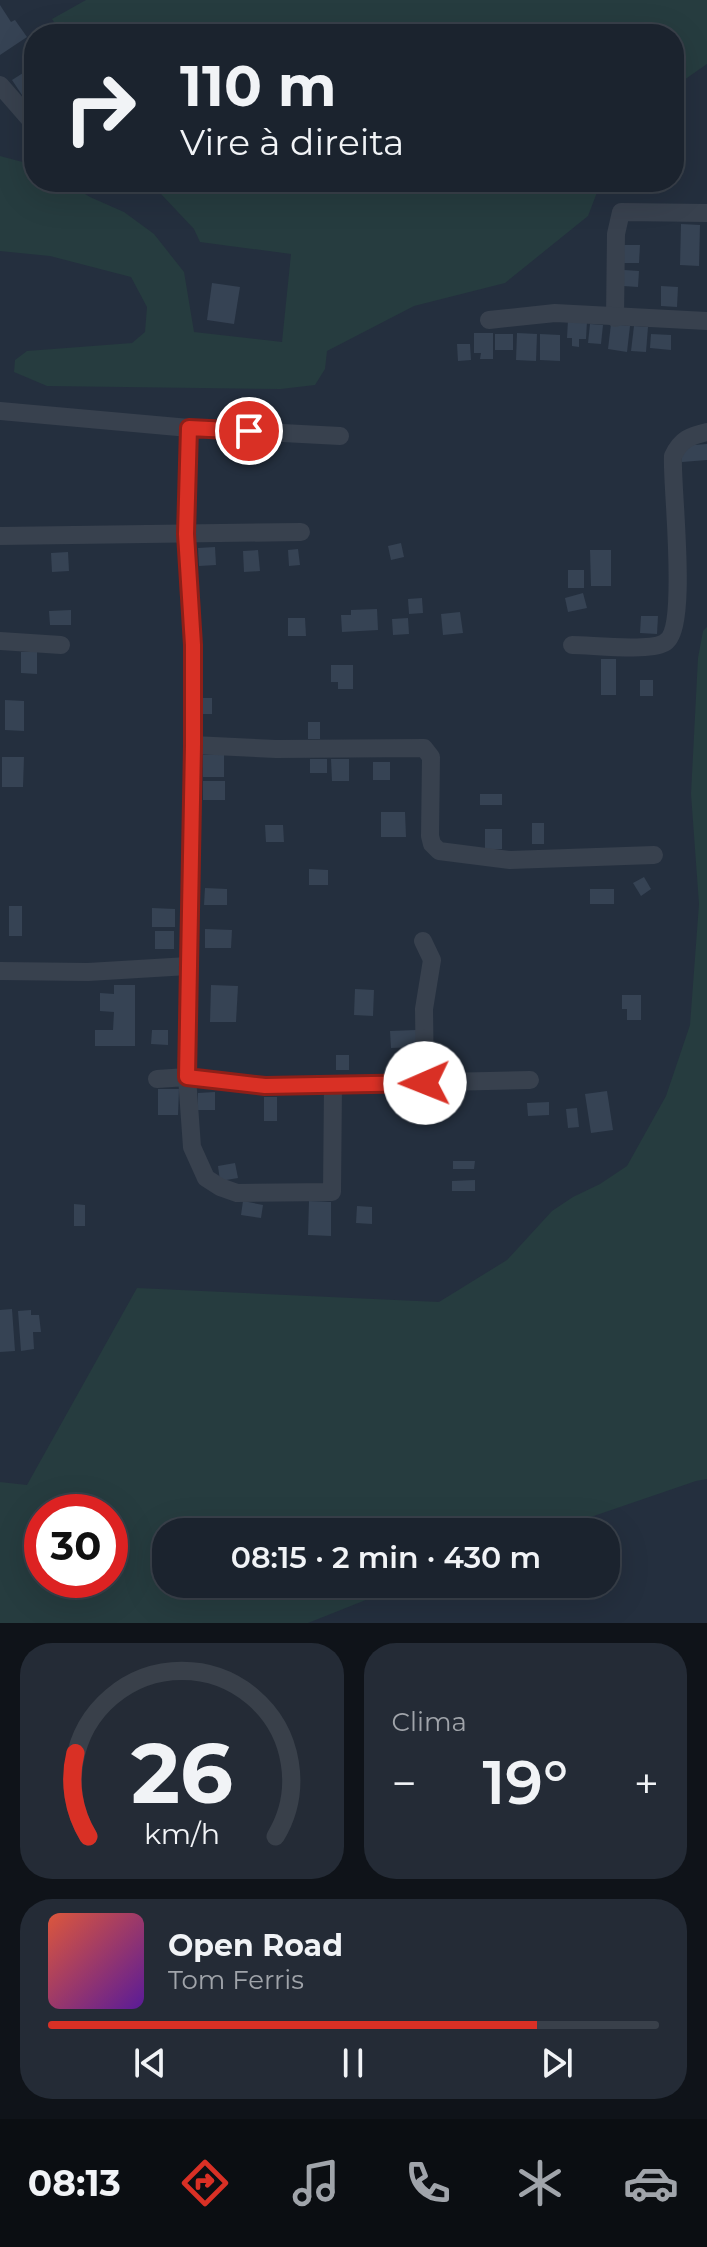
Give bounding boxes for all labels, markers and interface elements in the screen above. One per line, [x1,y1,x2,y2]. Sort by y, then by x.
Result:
text: 110 m [180,52,337,120]
icon: right [48,56,152,160]
text: Vire à direita [180,120,404,164]
pin [215,397,283,465]
icon: arrive [227,409,271,453]
position arrow [383,1041,467,1125]
speed limit sign: 30 [24,1494,128,1598]
text: 08:15 · 2 min · 430 m [231,1539,541,1576]
text: Clima [392,1706,467,1738]
text: 26 [131,1722,233,1824]
text: 19° [482,1746,568,1819]
text: − [392,1756,417,1810]
text: + [634,1756,659,1810]
text: km/h [144,1816,220,1851]
text: Open Road [168,1927,343,1964]
text: Tom Ferris [168,1964,304,1996]
icon: previous [128,2041,172,2085]
icon: pause [331,2041,375,2085]
icon: next [535,2041,579,2085]
icon: directions [177,2155,233,2211]
icon: music [288,2155,344,2211]
icon: phone [400,2155,456,2211]
icon: climate [512,2155,568,2211]
icon: car [623,2155,679,2211]
text: 08:13 [28,2161,121,2205]

